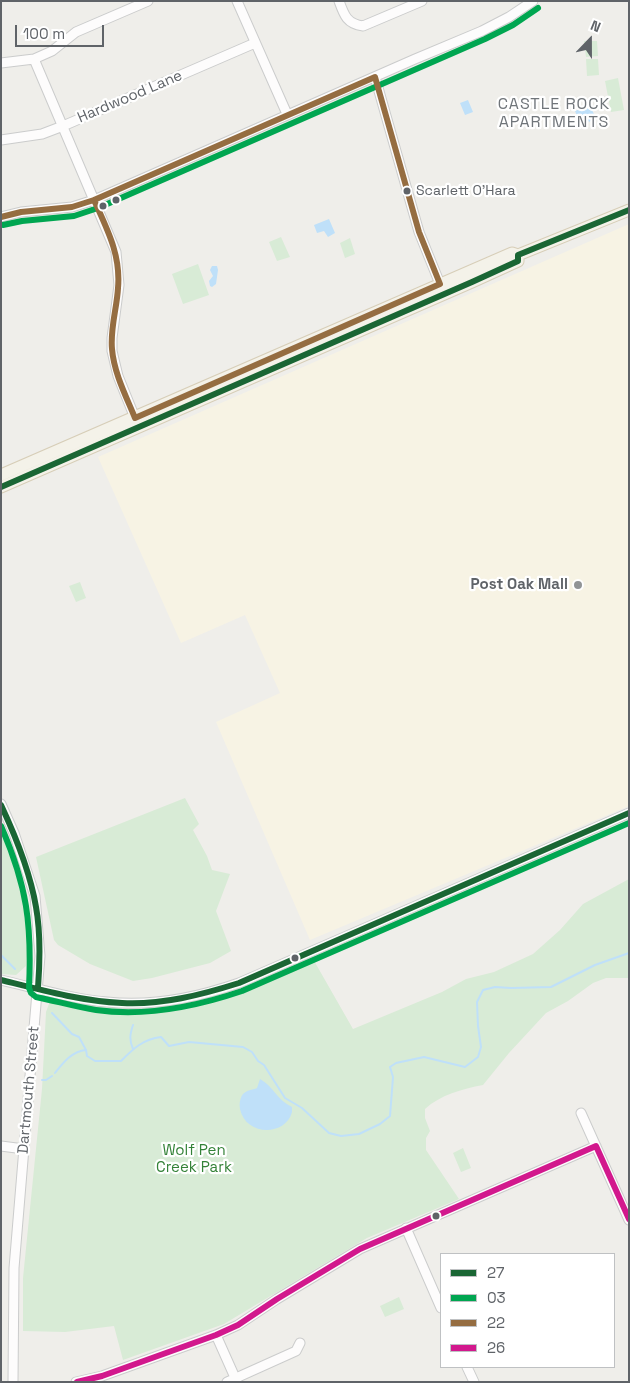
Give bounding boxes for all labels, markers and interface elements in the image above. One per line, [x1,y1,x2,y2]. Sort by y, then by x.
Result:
scale bar [18,15,106,47]
north arrow [565,15,615,65]
text: N [588,16,603,36]
text: 100 m [23,24,65,43]
street label: Hardwood Lane [75,67,185,127]
district label: CASTLE ROCK APARTMENTS [496,95,612,133]
place label: Scarlett O'Hara [416,183,516,199]
marker: Scarlett O'Hara [402,186,412,196]
unlabelled marker [111,195,121,205]
unlabelled marker [98,201,108,211]
place label: Post Oak Mall [471,576,568,594]
marker: Post Oak Mall [572,579,584,591]
unlabelled marker [290,953,300,963]
street label: Dartmouth Street [14,1025,44,1155]
park label: Wolf Pen Creek Park [156,1142,232,1177]
unlabelled marker [431,1211,441,1221]
legend [440,1253,615,1368]
text: 27 [487,1263,504,1282]
text: 03 [487,1288,506,1307]
text: 22 [487,1313,505,1332]
text: 26 [487,1338,505,1357]

